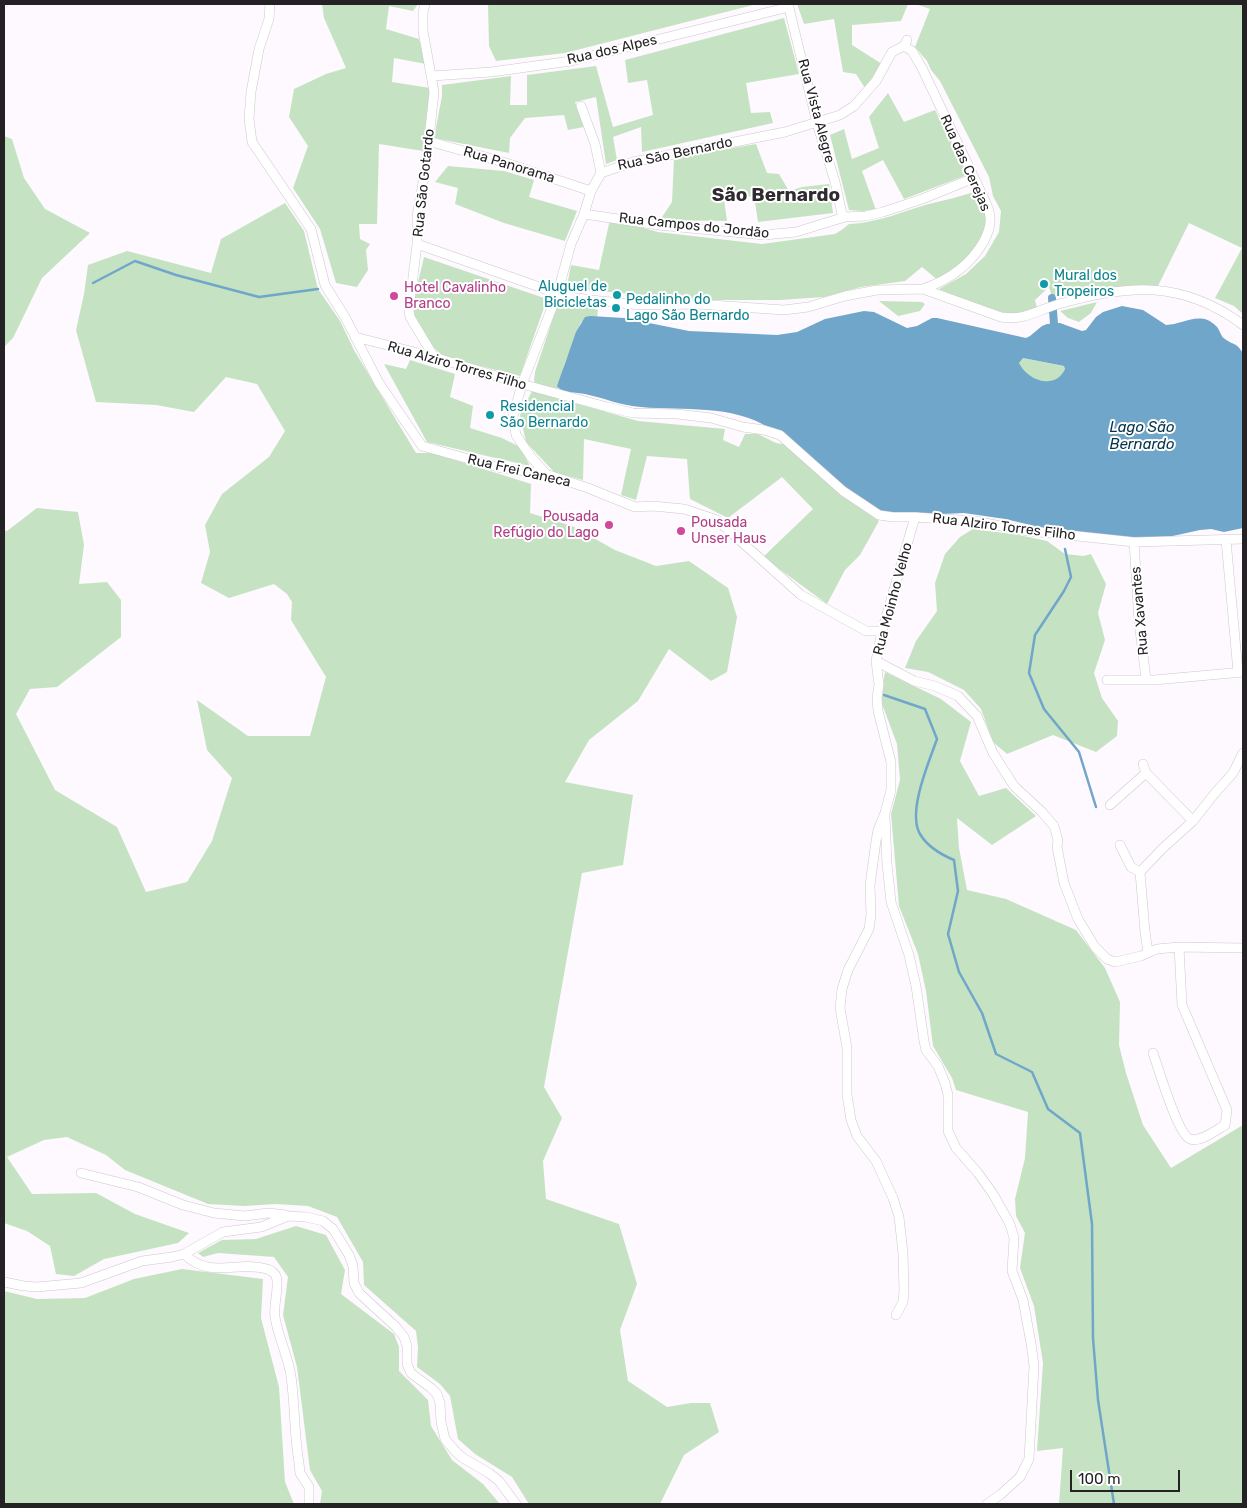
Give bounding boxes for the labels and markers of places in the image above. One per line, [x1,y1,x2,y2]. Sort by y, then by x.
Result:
place label: Mural dos Tropeiros [1054,268,1117,300]
marker: Mural dos Tropeiros [1038,278,1050,290]
place label: Aluguel de Bicicletas [538,279,607,312]
place label: Hotel Cavalinho Branco [404,280,506,312]
marker: Aluguel de Bicicletas [611,289,623,301]
marker: Hotel Cavalinho Branco [388,290,400,302]
place label: Pedalinho do Lago São Bernardo [626,292,750,324]
marker: Pedalinho do Lago São Bernardo [610,302,622,314]
place label: Residencial São Bernardo [500,399,588,432]
marker: Residencial São Bernardo [484,409,496,421]
place label: Pousada Refúgio do Lago [493,509,599,542]
place label: Pousada Unser Haus [691,515,766,548]
marker: Pousada Refúgio do Lago [603,519,615,531]
marker: Pousada Unser Haus [675,525,687,537]

